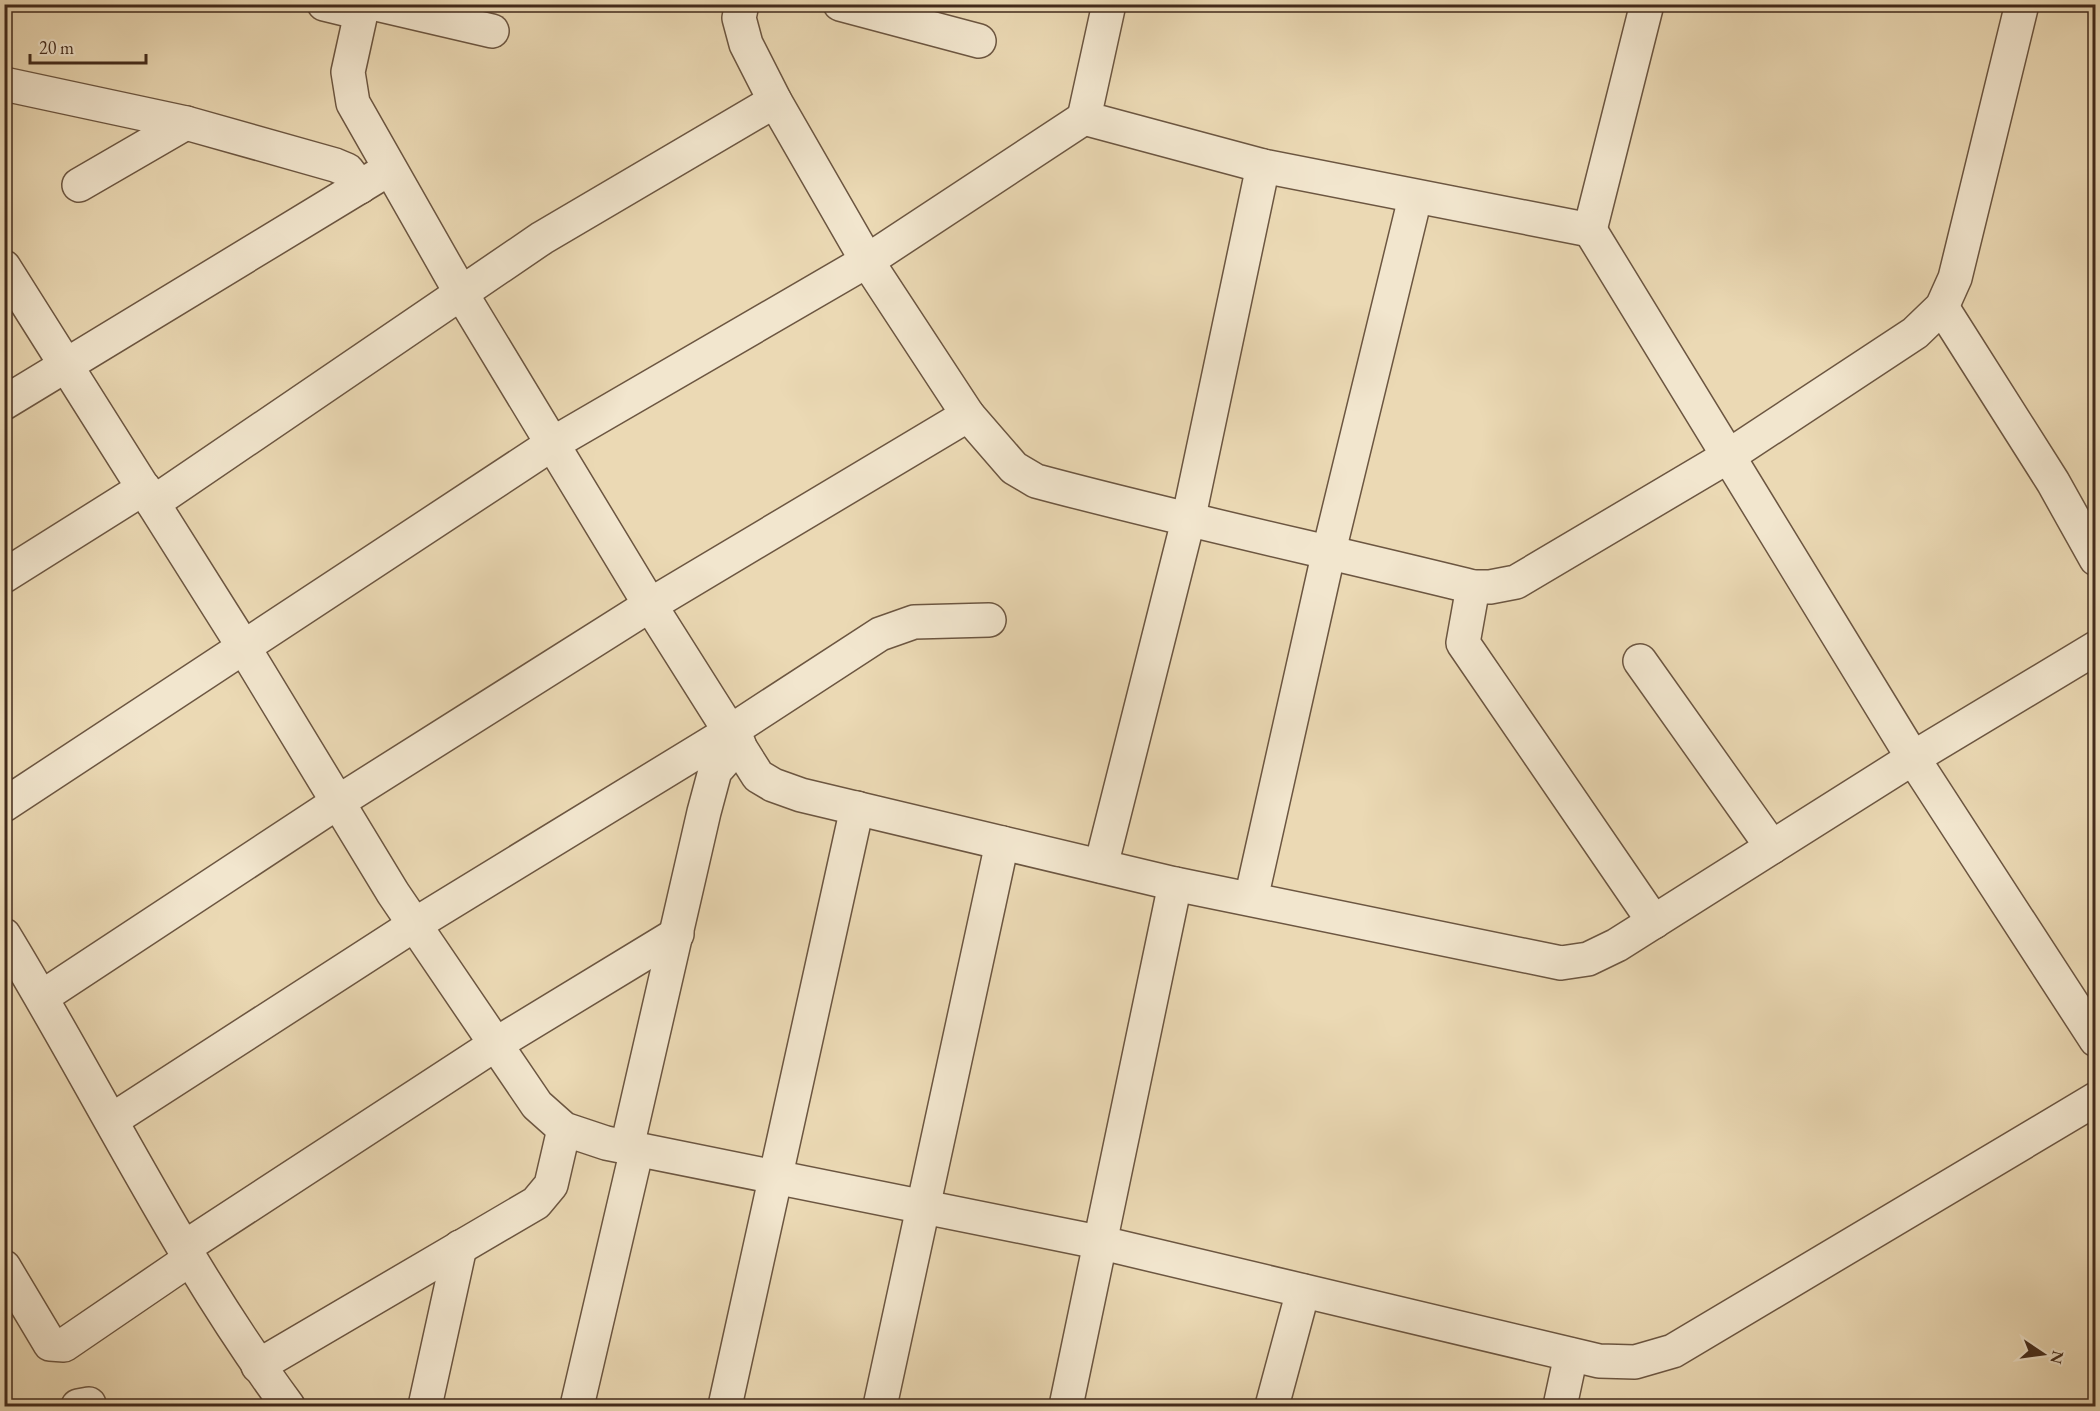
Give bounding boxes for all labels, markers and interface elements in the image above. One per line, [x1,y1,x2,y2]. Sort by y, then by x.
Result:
scale bar [30,27,146,65]
text: 20 m [39,36,74,59]
north arrow [2013,1324,2073,1384]
text: N [2045,1349,2069,1366]

